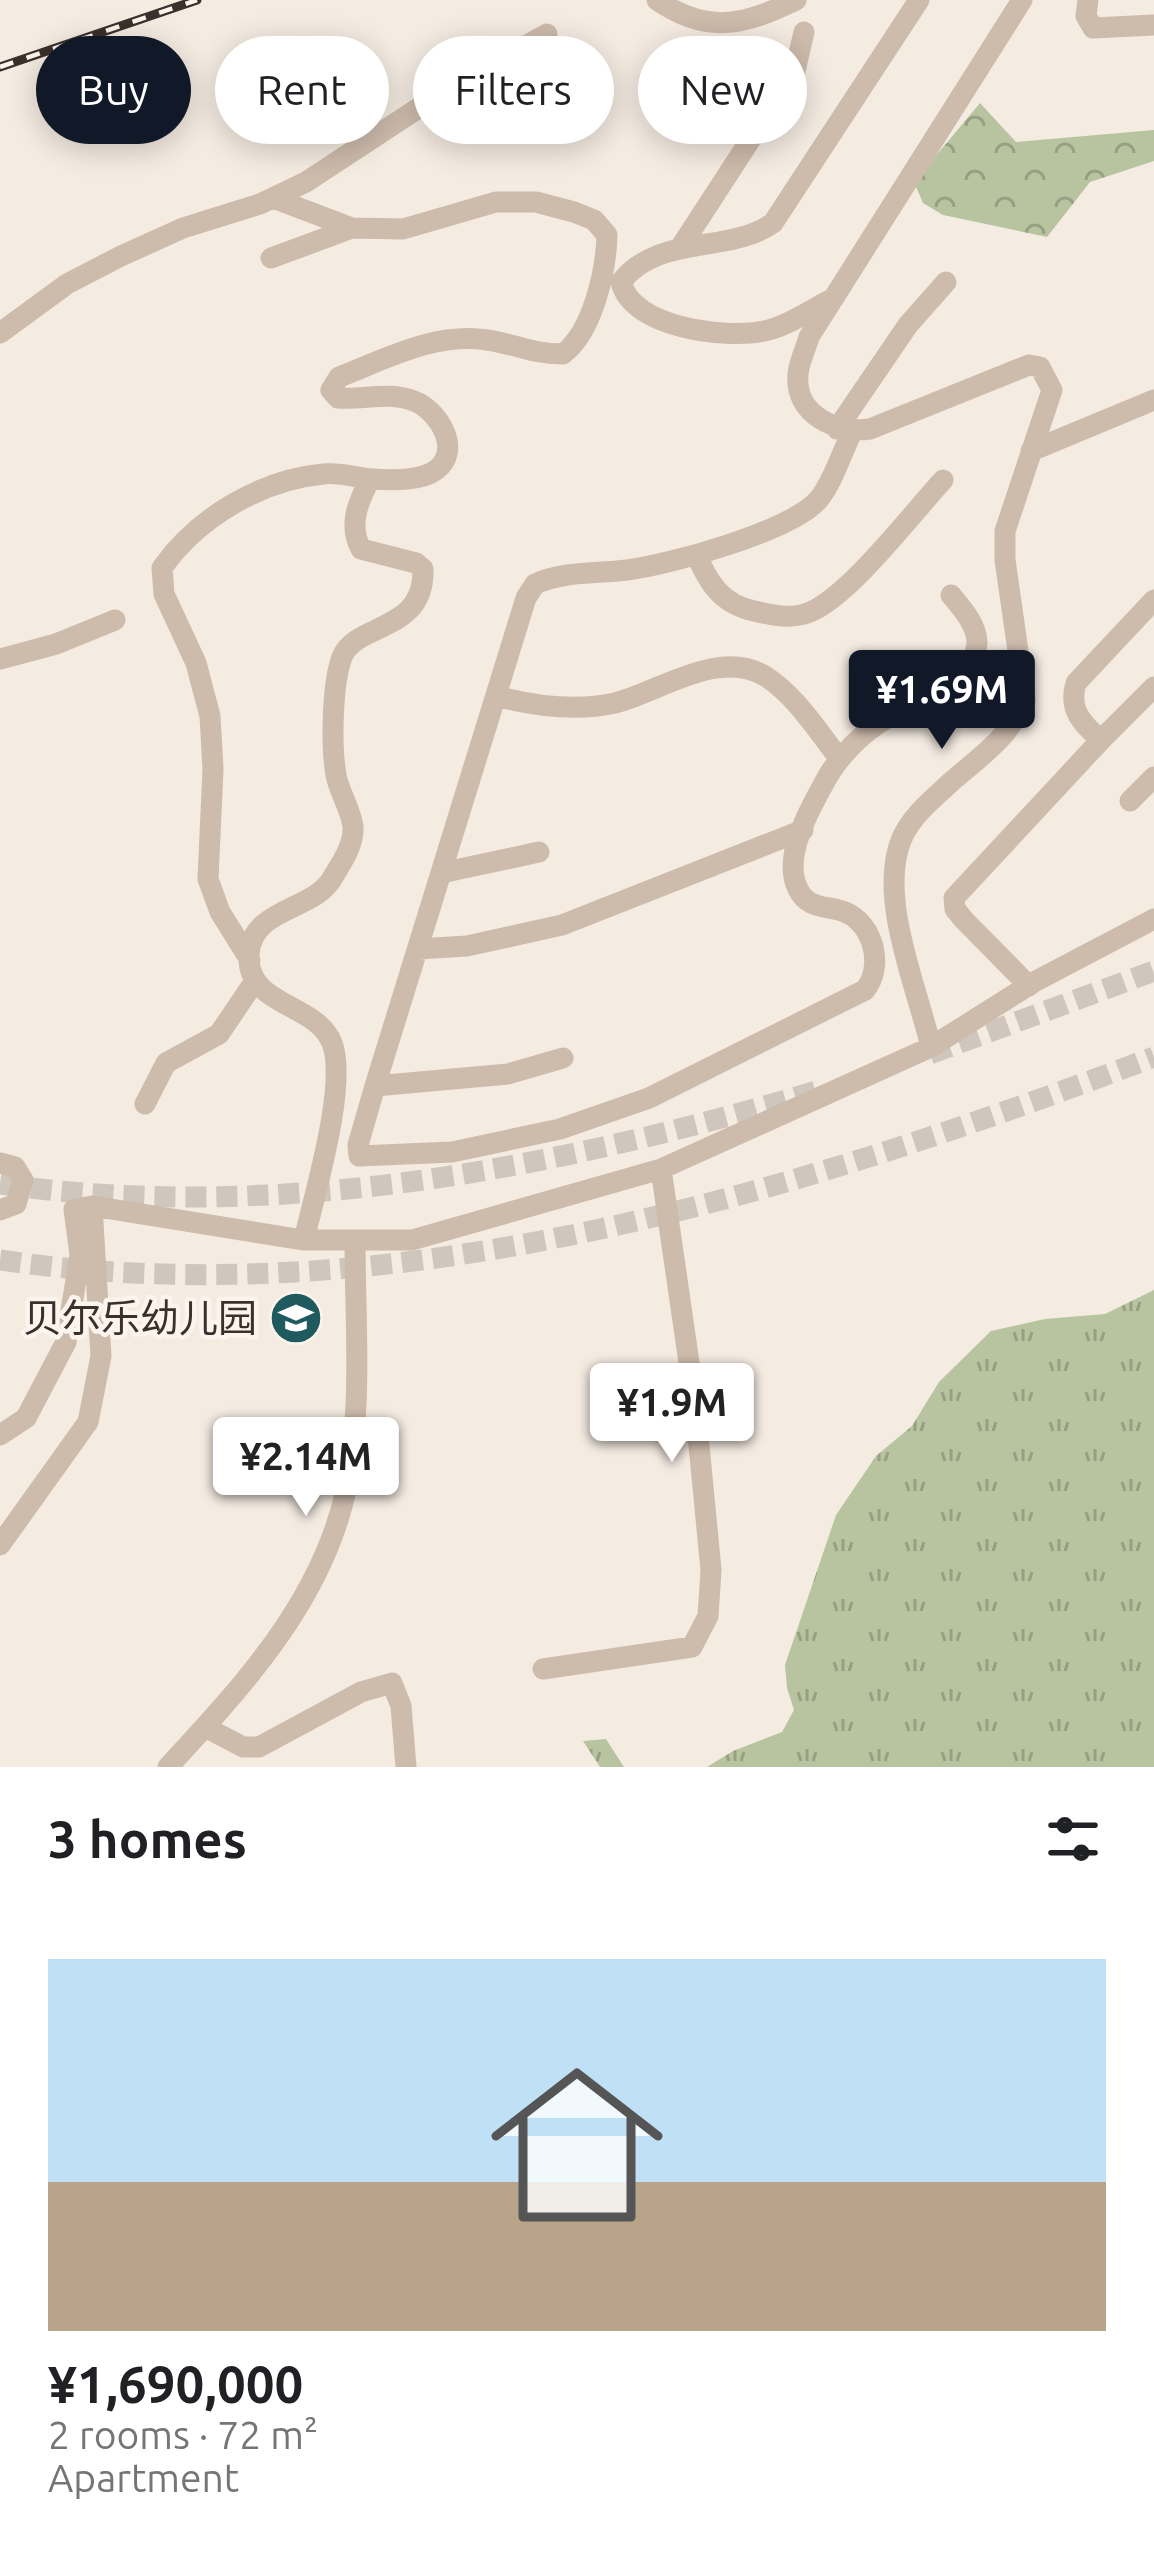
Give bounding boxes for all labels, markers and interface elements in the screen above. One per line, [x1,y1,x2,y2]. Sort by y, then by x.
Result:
chip: Buy [36,36,191,144]
chip: Rent [215,36,389,144]
chip: Filters [413,36,614,144]
chip: New [638,36,807,144]
pin: ¥1.69M [844,650,1040,752]
text: ¥1.69M [876,667,1008,710]
school or university icon: 贝尔乐幼儿园 [268,1290,324,1346]
place label: 贝尔乐幼儿园 [23,1296,257,1339]
pin: ¥1.9M [588,1363,756,1465]
text: ¥1.9M [617,1380,727,1423]
pin: ¥2.14M [208,1417,404,1519]
text: ¥2.14M [240,1434,372,1477]
icon: filters [1040,1806,1106,1872]
text: 3 homes [48,1810,247,1868]
icon: home [469,2037,685,2253]
text: ¥1,690,000 [48,2355,303,2413]
text: 2 rooms · 72 m² [48,2413,318,2456]
text: Apartment [48,2456,239,2499]

